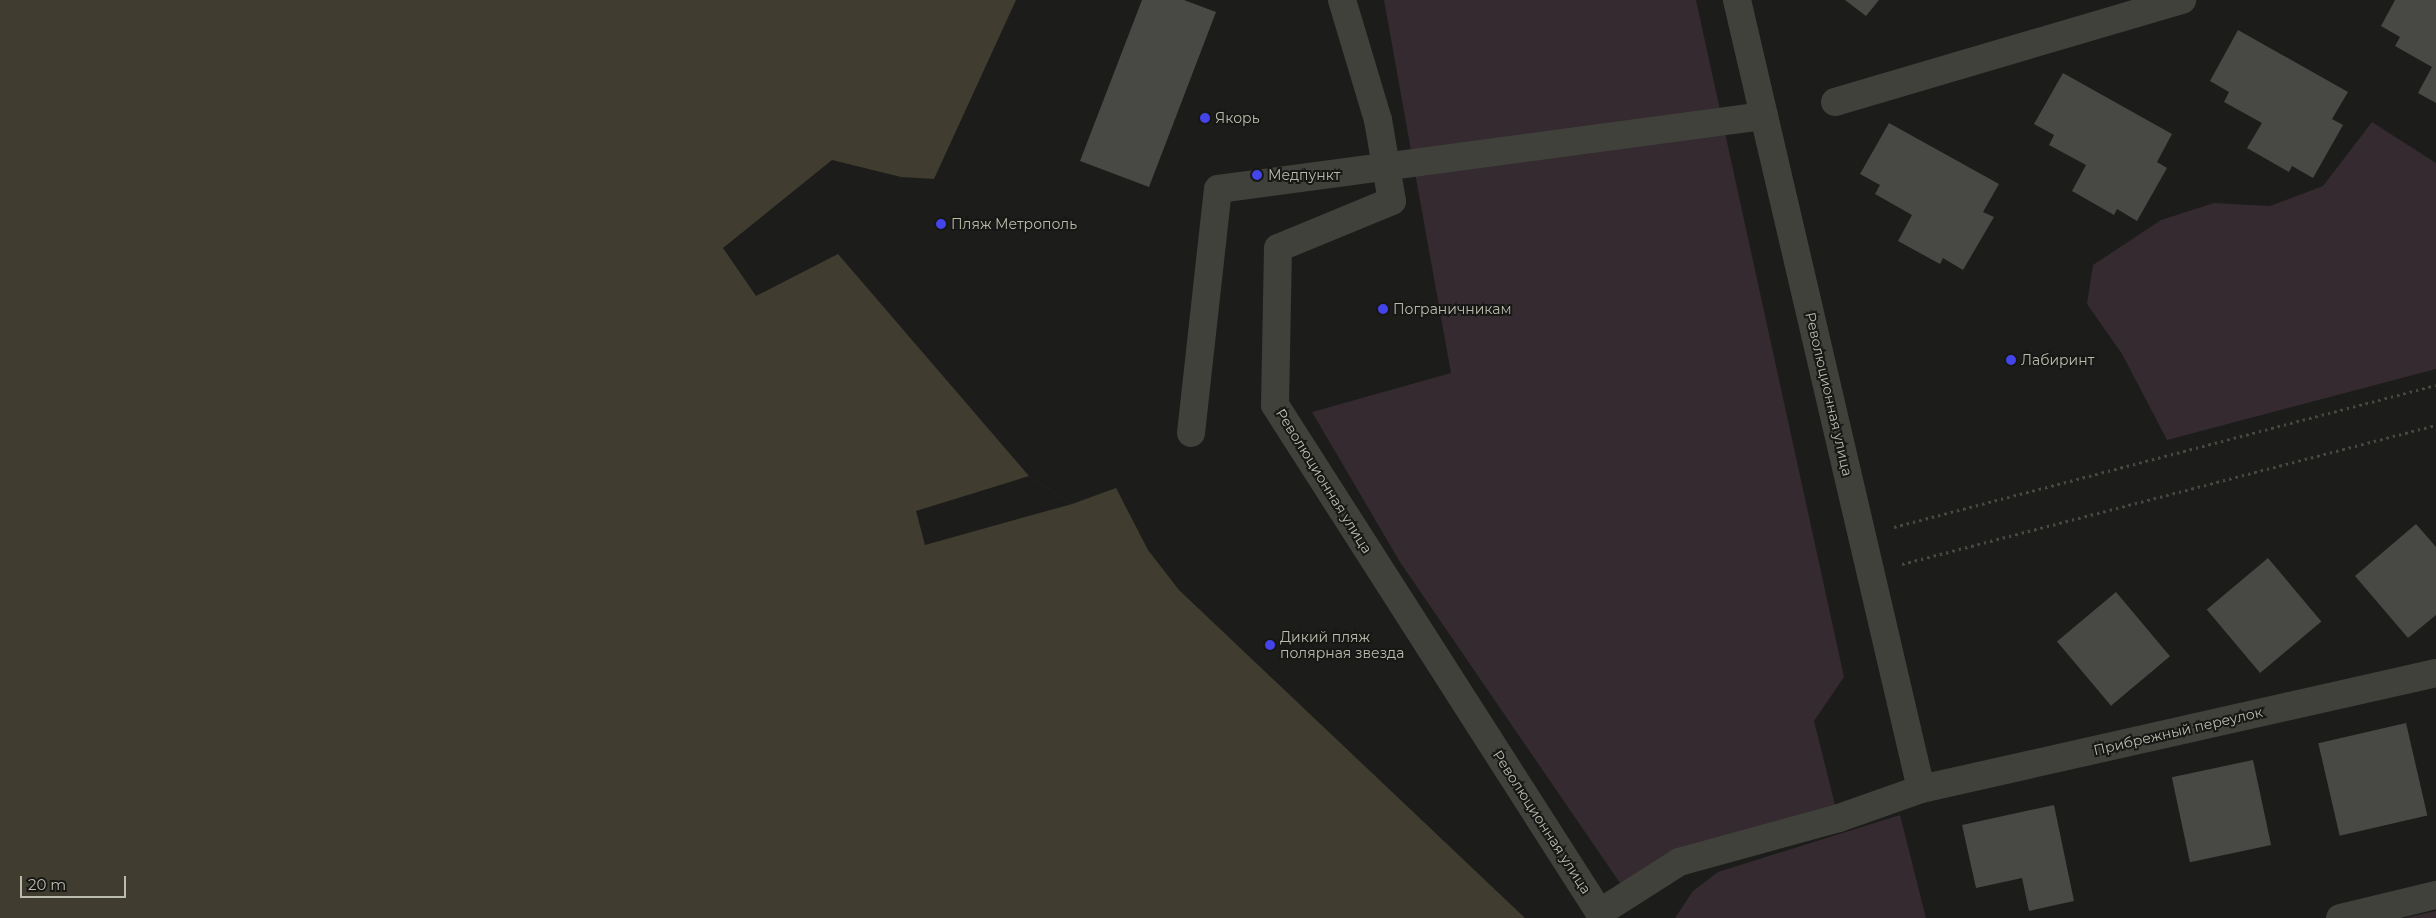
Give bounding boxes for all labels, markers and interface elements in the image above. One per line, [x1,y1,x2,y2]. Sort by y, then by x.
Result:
place label: Якорь [1215,110,1260,126]
marker: Якорь [1199,112,1211,124]
place label: Медпункт [1268,167,1340,183]
marker: Медпункт [1250,168,1264,182]
place label: Пляж Метрополь [951,216,1077,232]
marker: Пляж Метрополь [935,218,947,230]
place label: Пограничникам [1393,301,1512,317]
marker: Пограничникам [1377,303,1389,315]
street label: Революционная улица [1802,310,1856,478]
place label: Лабиринт [2021,352,2094,368]
marker: Лабиринт [2005,354,2017,366]
street label: Революционная улица [1272,405,1376,557]
place label: Дикий пляж полярная звезда [1280,629,1404,662]
marker: Дикий пляж полярная звезда [1264,639,1276,651]
street label: Прибрежный переулок [2092,703,2264,759]
street label: Революционная улица [1489,747,1595,897]
scale bar [22,866,129,898]
text: 20 m [28,875,66,894]

